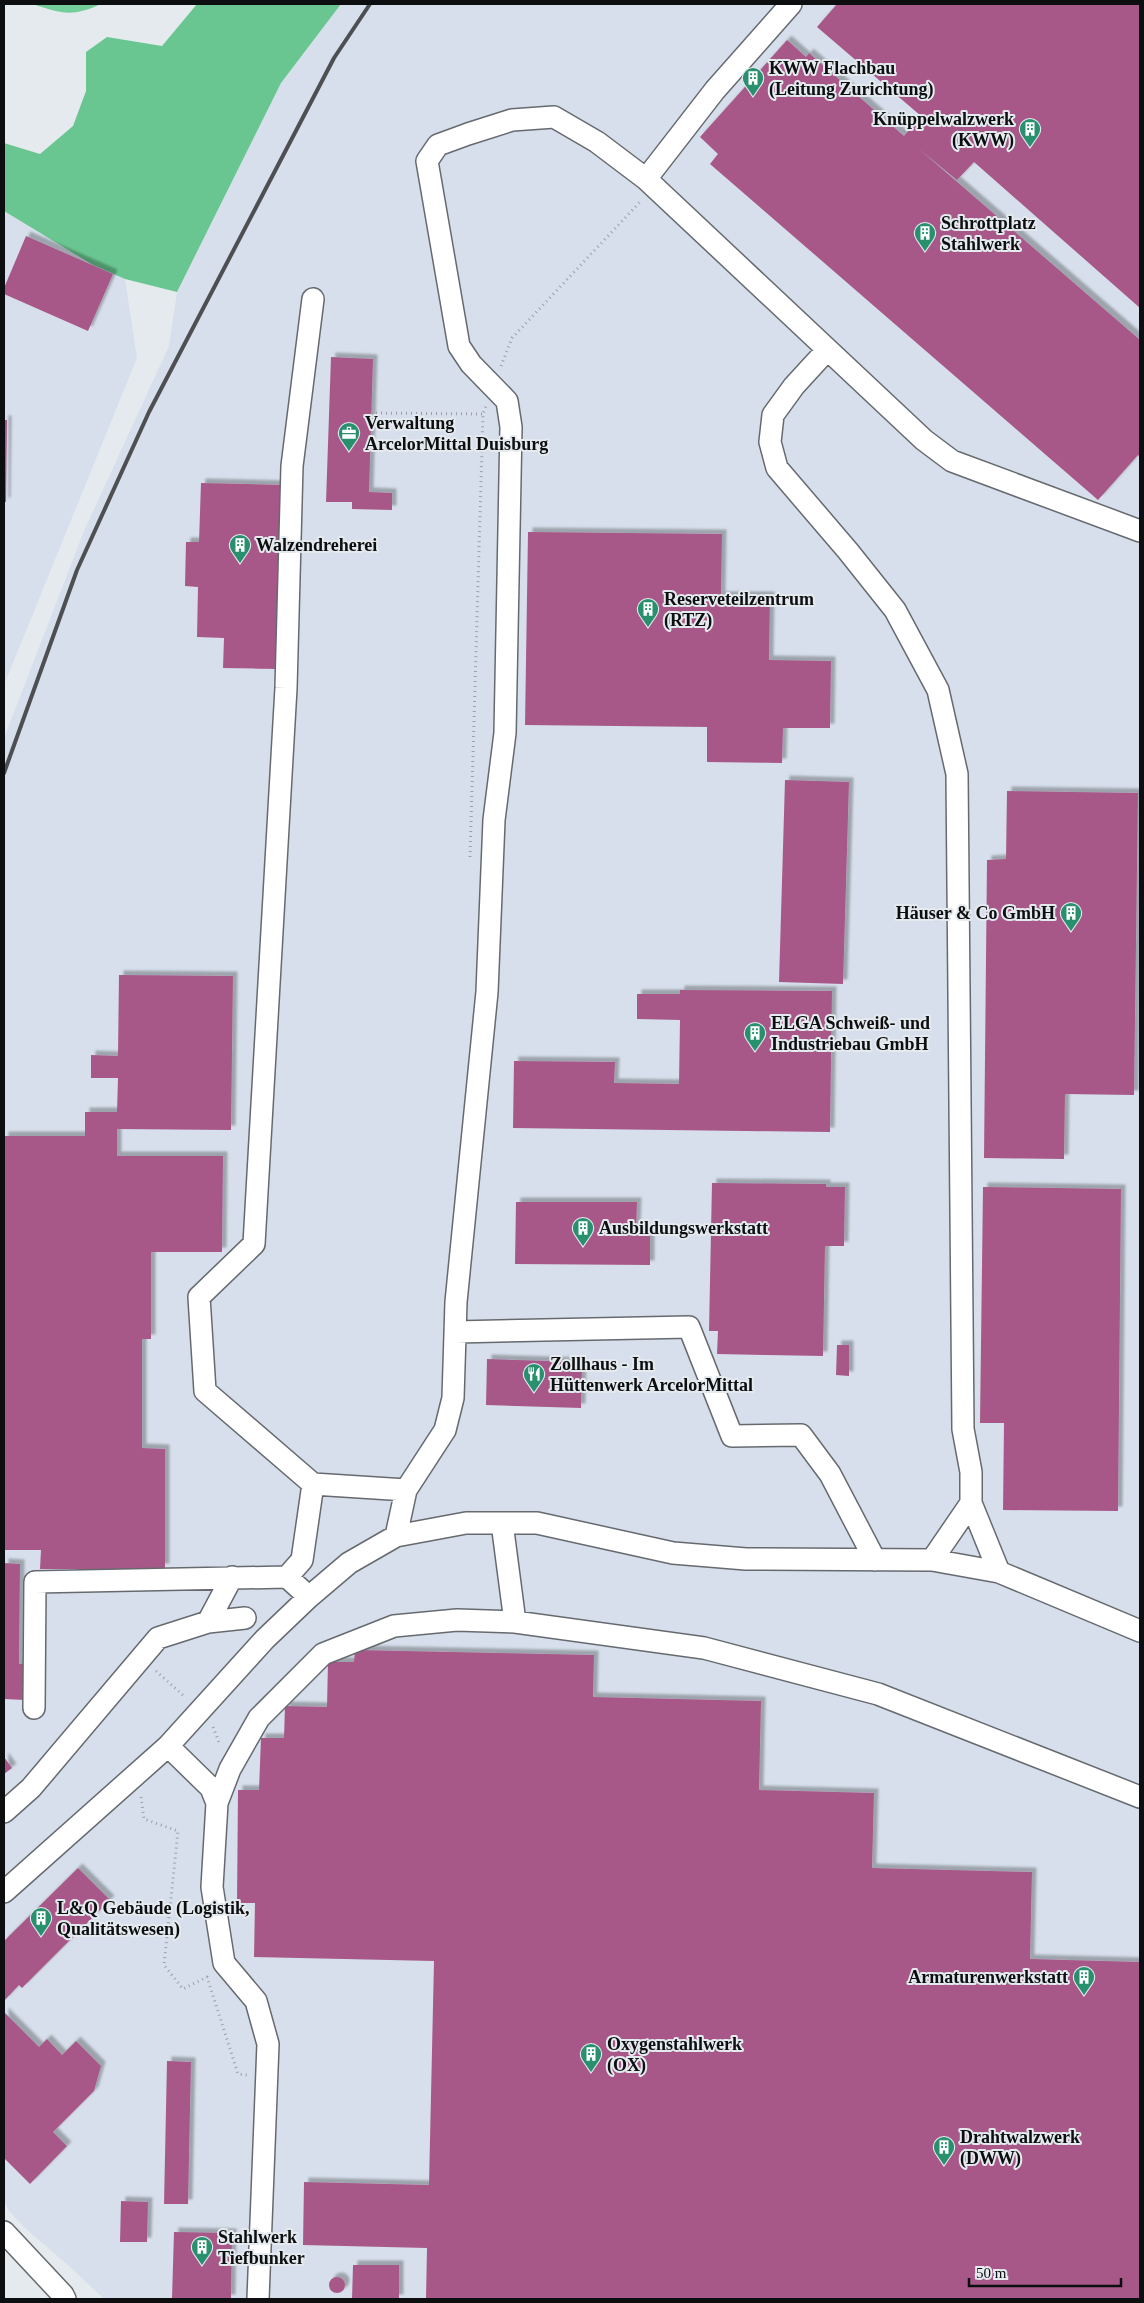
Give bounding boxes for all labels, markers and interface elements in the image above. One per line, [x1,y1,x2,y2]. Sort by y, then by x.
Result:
place label: KWW Flachbau (Leitung Zurichtung) [769,58,934,100]
building icon: KWW Flachbau (Leitung Zurichtung) [741,66,765,97]
place label: Knüppelwalzwerk (KWW) [873,109,1014,151]
building icon: Knüppelwalzwerk (KWW) [1018,117,1042,148]
place label: Schrottplatz Stahlwerk [941,213,1036,254]
building icon: Schrottplatz Stahlwerk [913,221,937,252]
place label: Verwaltung ArcelorMittal Duisburg [365,413,548,454]
office icon: Verwaltung ArcelorMittal Duisburg [337,421,361,452]
building icon: Walzendreherei [228,533,252,564]
place label: Walzendreherei [256,535,377,555]
place label: Reserveteilzentrum (RTZ) [664,589,814,631]
building icon: Reserveteilzentrum (RTZ) [636,597,660,628]
building icon: Häuser & Co GmbH [1059,901,1083,932]
place label: Häuser & Co GmbH [896,903,1055,923]
place label: ELGA Schweiß- und Industriebau GmbH [771,1013,930,1054]
building icon: ELGA Schweiß- und Industriebau GmbH [743,1021,767,1052]
building icon: Ausbildungswerkstatt [571,1216,595,1247]
place label: Ausbildungswerkstatt [599,1218,768,1238]
place label: Zollhaus - Im Hüttenwerk ArcelorMittal [550,1354,753,1395]
restaurant icon: Zollhaus - Im Hüttenwerk ArcelorMittal [522,1362,546,1393]
place label: L&Q Gebäude (Logistik, Qualitätswesen) [57,1898,250,1940]
building icon: L&Q Gebäude (Logistik, Qualitätswesen) [29,1906,53,1937]
building icon: Armaturenwerkstatt [1072,1965,1096,1996]
place label: Armaturenwerkstatt [908,1967,1068,1987]
place label: Oxygenstahlwerk (OX) [607,2034,742,2076]
building icon: Oxygenstahlwerk (OX) [579,2042,603,2073]
place label: Drahtwalzwerk (DWW) [960,2127,1080,2169]
building icon: Drahtwalzwerk (DWW) [932,2135,956,2166]
place label: Stahlwerk Tiefbunker [218,2227,305,2268]
building icon: Stahlwerk Tiefbunker [190,2235,214,2266]
scale bar [969,2256,1122,2288]
text: 50 m [976,2265,1007,2281]

